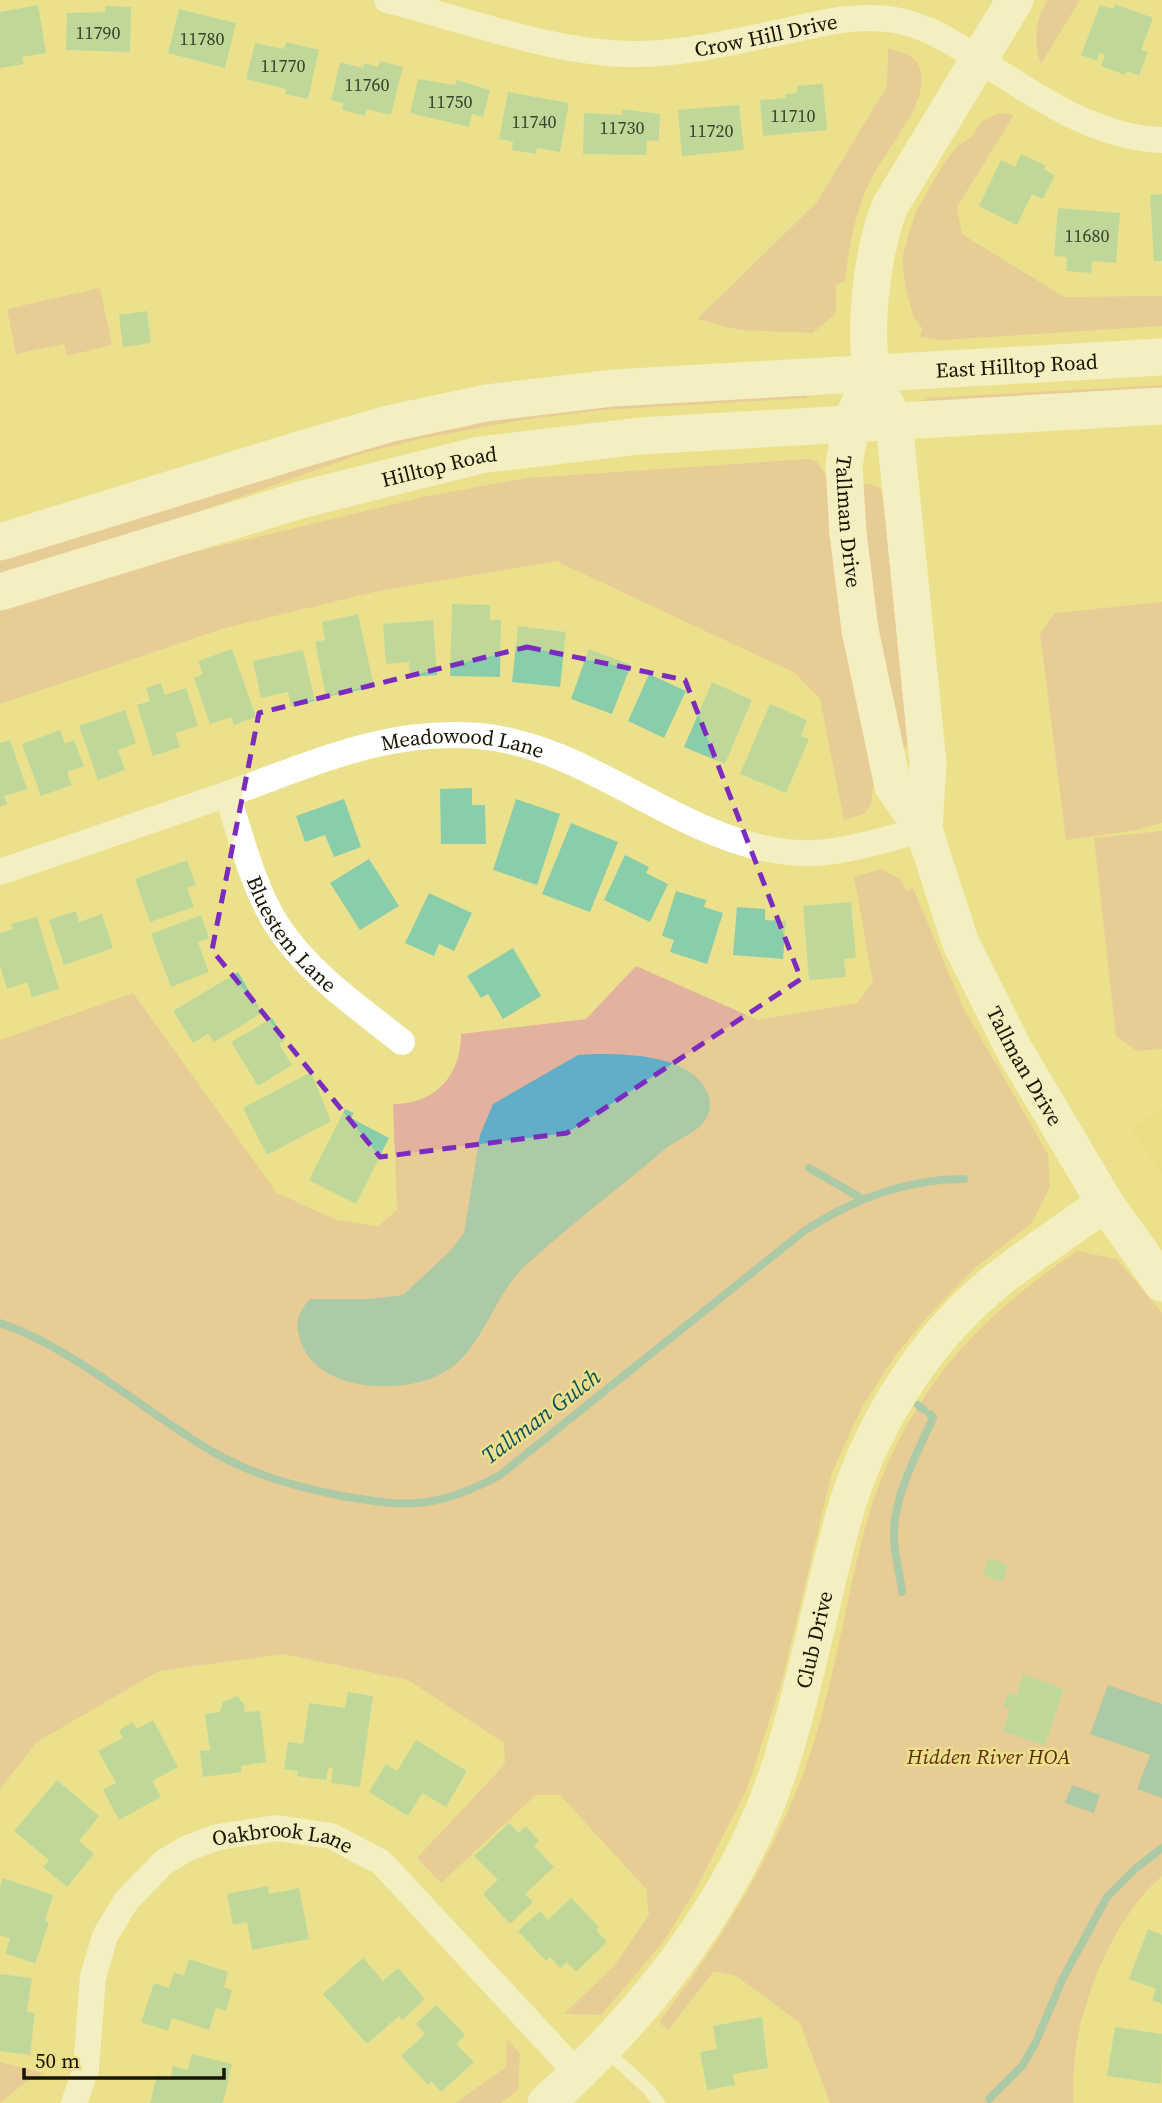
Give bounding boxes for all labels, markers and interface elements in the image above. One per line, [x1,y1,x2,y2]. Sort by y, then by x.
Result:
street label: Crow Hill Drive [692,6,839,63]
house number: 11790 [76,20,121,45]
house number: 11780 [180,26,225,51]
house number: 11770 [261,53,306,78]
house number: 11760 [345,72,390,97]
house number: 11750 [428,89,473,114]
house number: 11710 [771,103,816,128]
house number: 11740 [512,109,557,134]
house number: 11730 [600,115,645,140]
house number: 11720 [689,118,734,143]
house number: 11680 [1065,223,1110,248]
street label: East Hilltop Road [935,346,1099,384]
street label: Hilltop Road [378,439,498,494]
street label: Tallman Drive [829,453,869,589]
street label: Meadowood Lane [378,720,548,765]
street label: Bluestem Lane [240,871,343,999]
street label: Tallman Drive [980,1001,1070,1131]
water label: Tallman Gulch [475,1360,607,1471]
street label: Club Drive [788,1588,839,1691]
park label: Hidden River HOA [906,1742,1071,1771]
street label: Oakbrook Lane [210,1813,359,1860]
scale bar [24,2036,224,2080]
text: 50 m [35,2046,80,2075]

